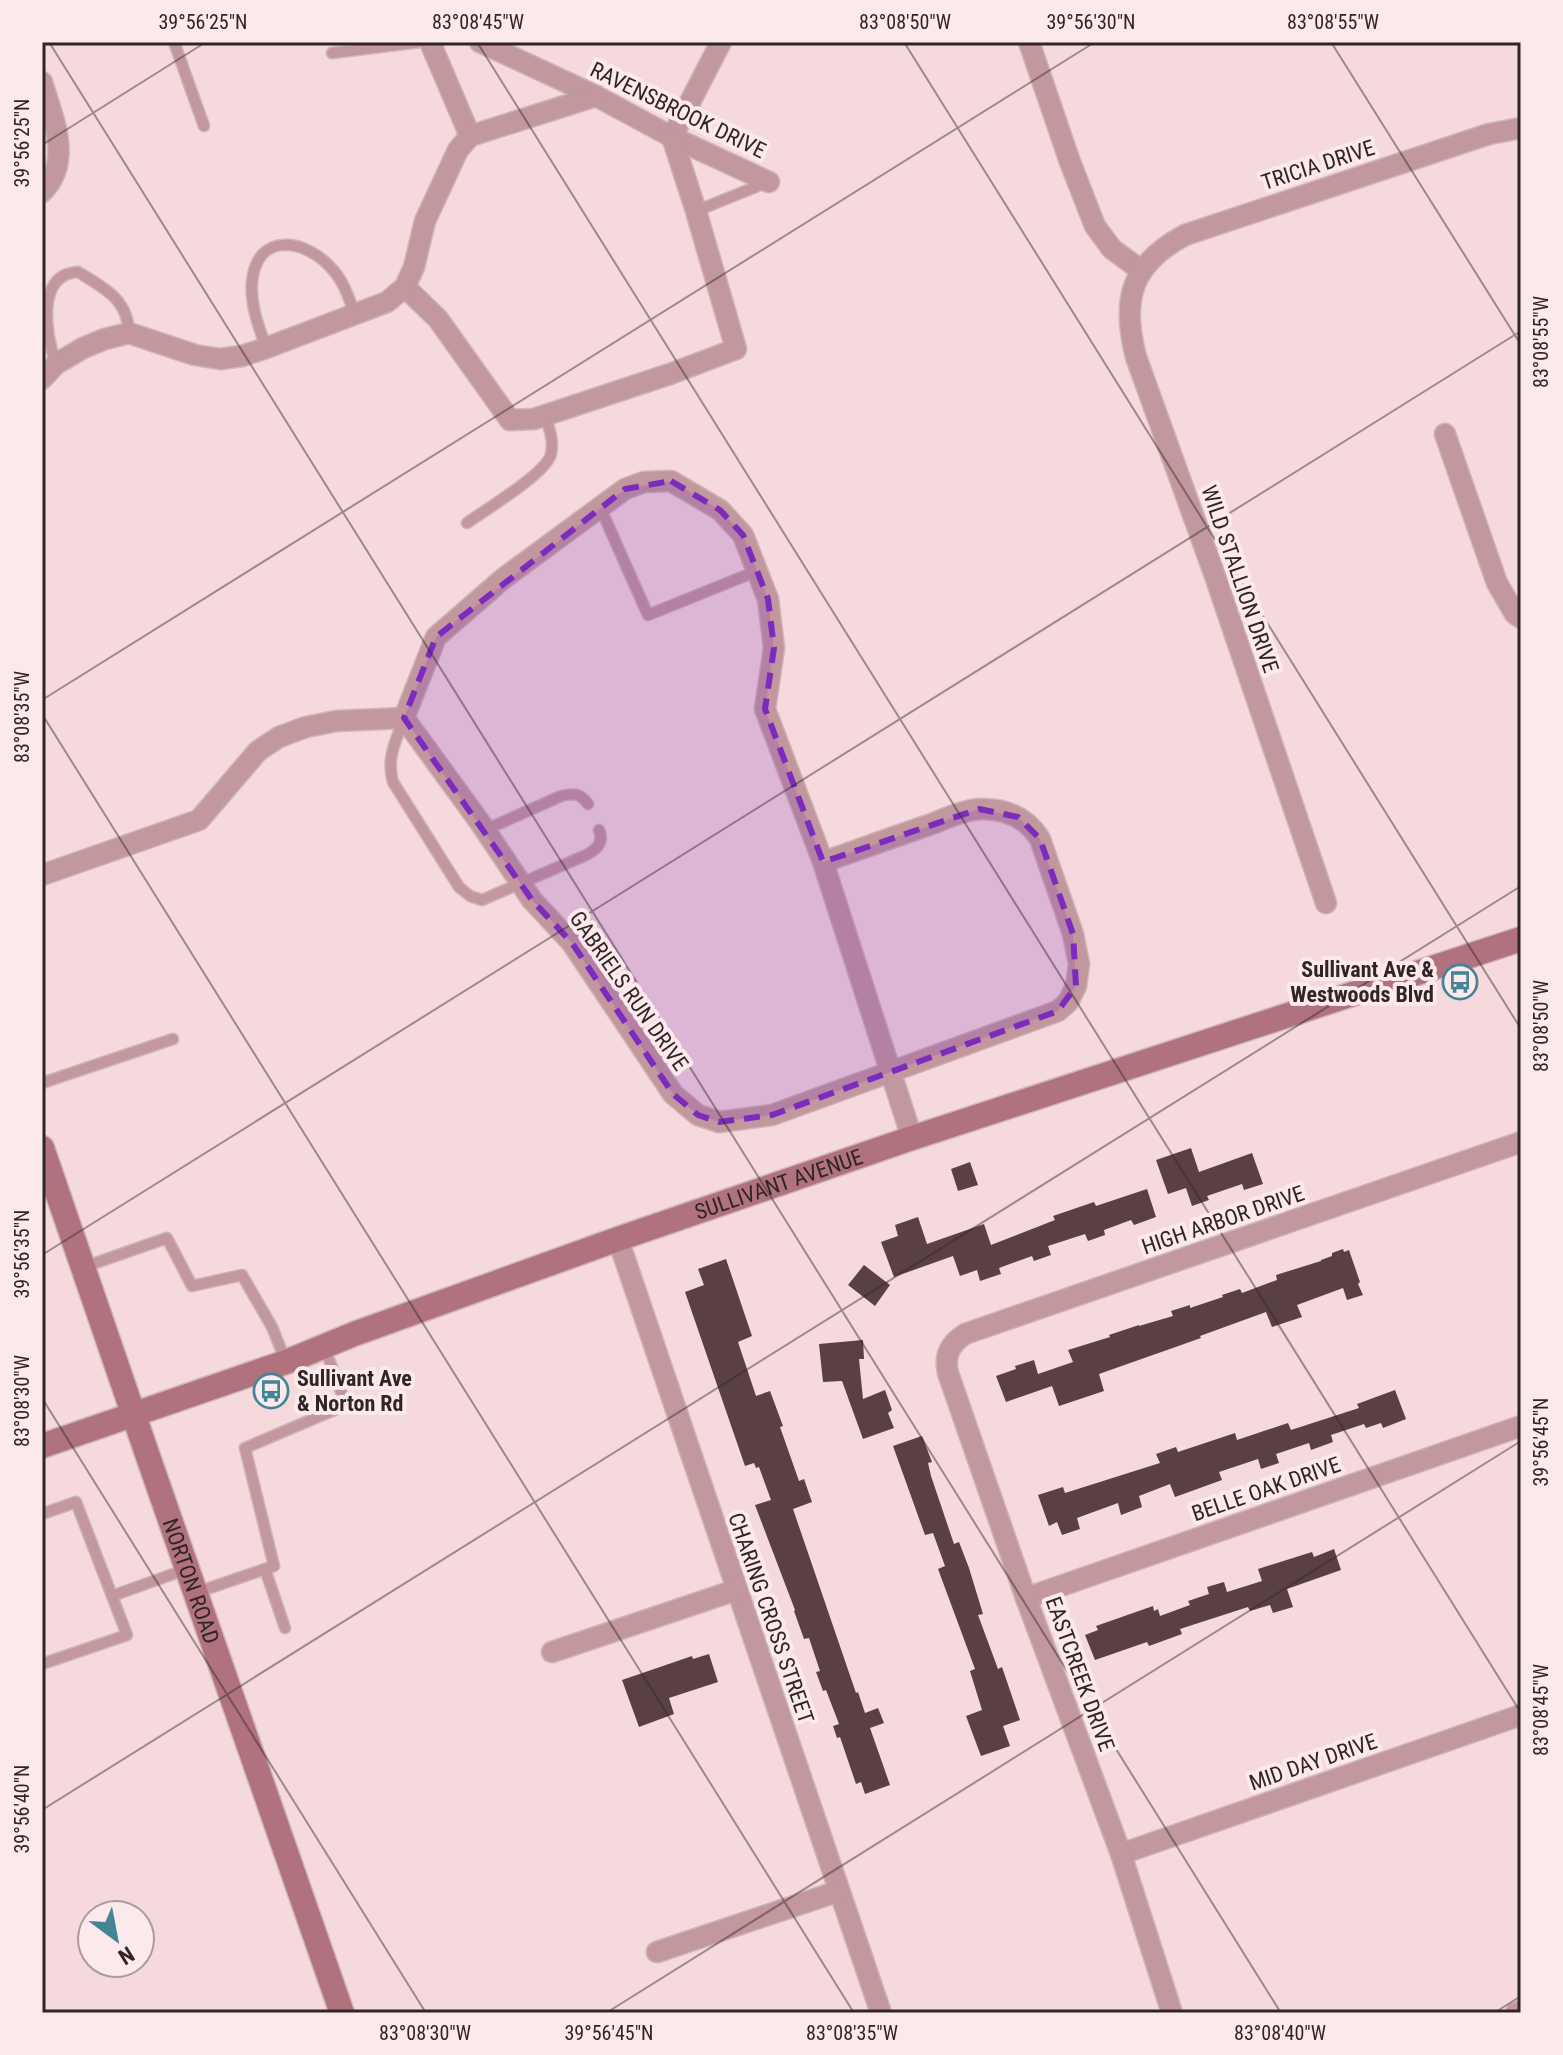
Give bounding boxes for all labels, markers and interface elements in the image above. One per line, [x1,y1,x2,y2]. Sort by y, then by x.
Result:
text: 39°56'25"N [158,10,248,34]
text: 83°08'45"W [432,10,524,34]
text: 83°08'50"W [859,10,951,34]
text: 39°56'30"N [1046,10,1136,34]
text: 83°08'55"W [1287,10,1379,34]
street label: RAVENSBROOK DRIVE [586,57,770,163]
text: 39°56'25"N [10,98,34,188]
street label: TRICIA DRIVE [1258,135,1378,195]
text: 83°08'55"W [1529,296,1553,388]
street label: WILD STALLION DRIVE [1196,482,1284,676]
text: 83°08'35"W [10,671,34,763]
street label: GABRIELS RUN DRIVE [565,907,693,1075]
place label: Sullivant Ave & Westwoods Blvd [1290,957,1434,1007]
bus stop icon: Sullivant Ave & Westwoods Blvd [1441,963,1479,1001]
text: 83°08'50"W [1529,980,1553,1072]
street label: SULLIVANT AVENUE [691,1143,866,1224]
street label: HIGH ARBOR DRIVE [1138,1180,1308,1260]
text: 39°56'35"N [10,1209,34,1299]
text: 83°08'30"W [10,1355,34,1447]
place label: Sullivant Ave & Norton Rd [297,1366,412,1416]
bus stop icon: Sullivant Ave & Norton Rd [252,1372,290,1410]
text: 39°56'45"N [1529,1397,1553,1487]
street label: BELLE OAK DRIVE [1188,1452,1344,1526]
street label: CHARING CROSS STREET [723,1509,819,1727]
street label: NORTON ROAD [158,1515,225,1647]
street label: EASTCREEK DRIVE [1041,1593,1120,1755]
text: 83°08'45"W [1529,1664,1553,1756]
street label: MID DAY DRIVE [1246,1728,1380,1796]
text: 39°56'40"N [10,1764,34,1854]
north arrow [76,1899,156,1979]
text: N [114,1941,139,1970]
text: 83°08'30"W [379,2021,471,2045]
text: 39°56'45"N [564,2021,654,2045]
text: 83°08'35"W [806,2021,898,2045]
text: 83°08'40"W [1234,2021,1326,2045]

